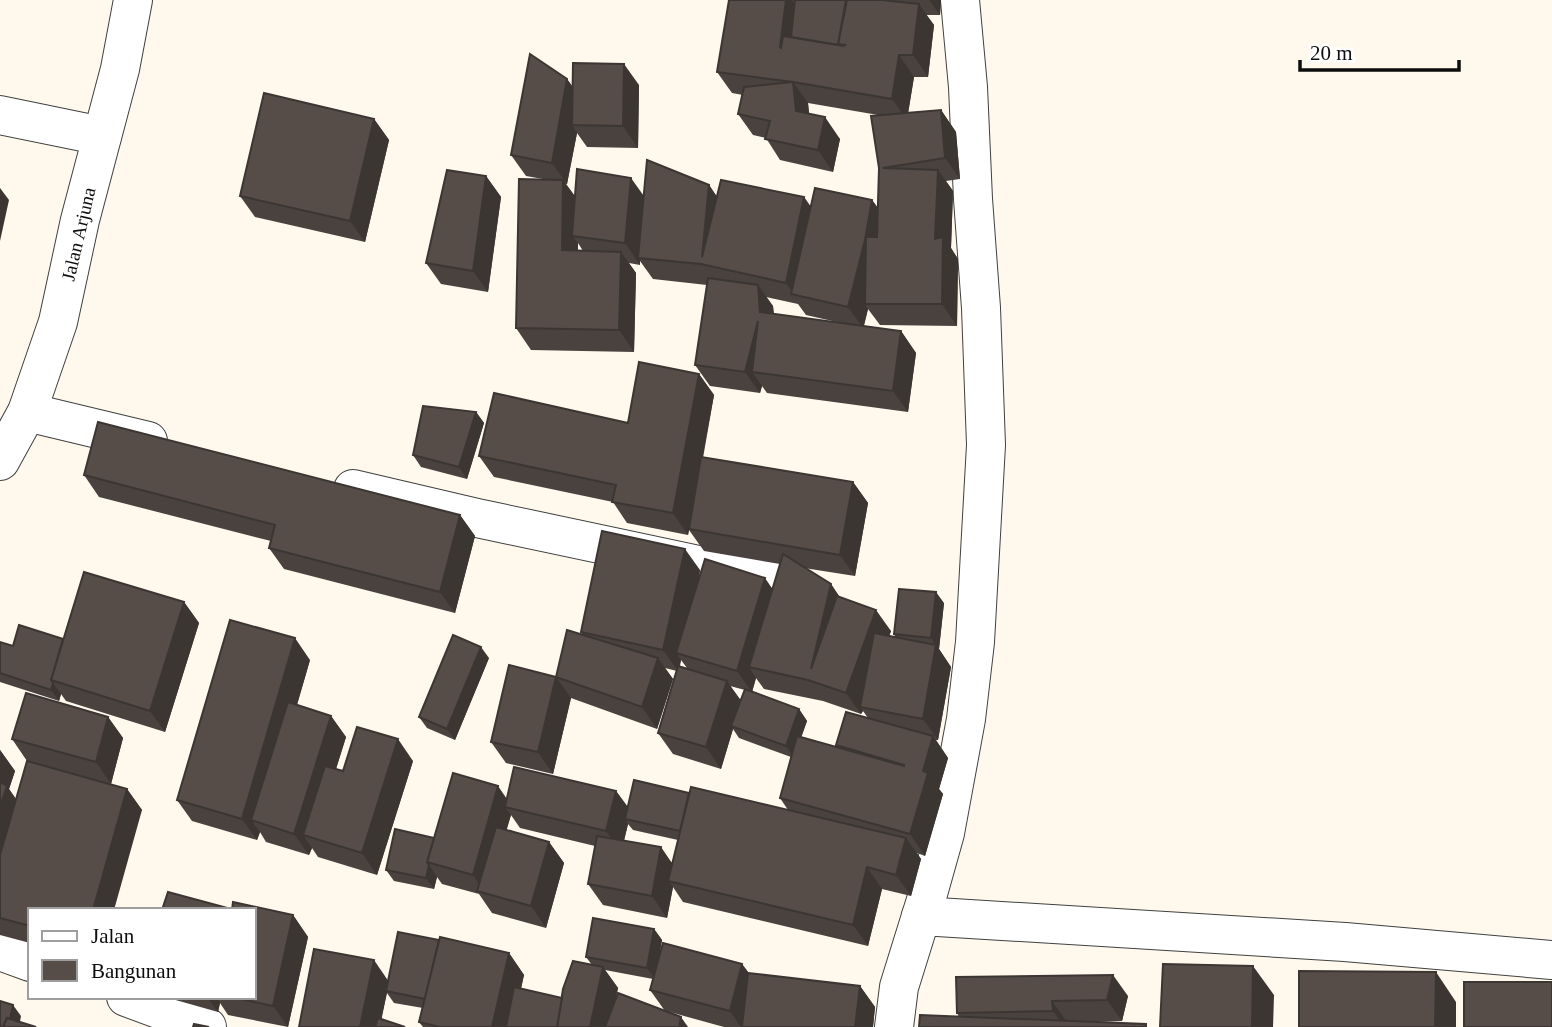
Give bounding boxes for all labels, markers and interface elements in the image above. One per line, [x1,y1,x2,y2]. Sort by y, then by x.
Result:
scale bar [1300,28,1459,72]
text: 20 m [1310,41,1353,65]
street label: Jalan Arjuna [58,185,100,283]
legend [28,908,256,999]
text: Jalan [91,924,135,948]
text: Bangunan [91,959,177,983]

